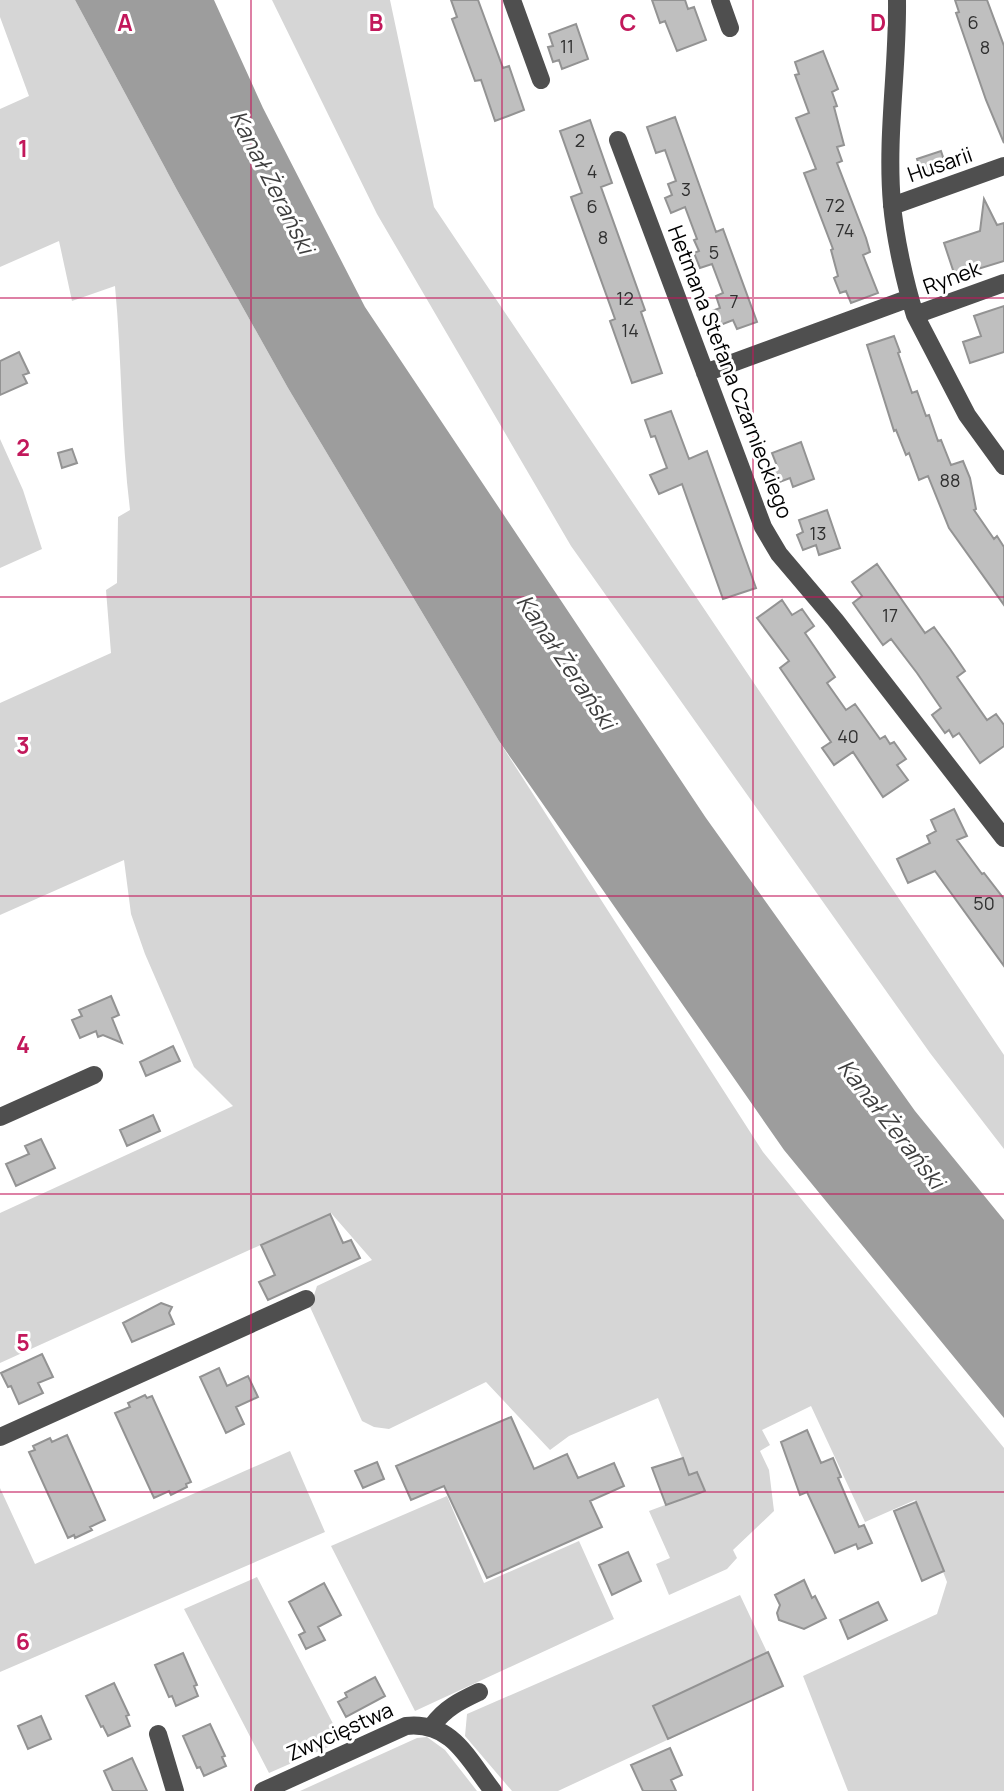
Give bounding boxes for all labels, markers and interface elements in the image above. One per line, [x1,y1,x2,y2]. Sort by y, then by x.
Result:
text: A [117,6,133,38]
text: B [369,6,383,38]
text: C [620,6,637,38]
text: D [870,6,886,38]
house number: 6 [967,10,979,34]
house number: 11 [560,34,574,58]
house number: 8 [980,35,990,59]
water label: Kanał Żerański [223,104,324,261]
house number: 2 [575,128,585,152]
text: 1 [18,132,28,164]
street label: Husarii [903,140,976,188]
house number: 4 [587,159,597,183]
house number: 3 [681,177,691,201]
house number: 72 [825,193,845,217]
house number: 6 [586,194,598,218]
house number: 74 [836,218,854,242]
street label: Hetmana Stefana Czarnieckiego [662,221,800,522]
house number: 8 [598,225,608,249]
house number: 5 [709,240,719,264]
street label: Rynek [919,254,985,300]
house number: 12 [616,286,634,310]
house number: 7 [729,289,739,313]
house number: 14 [621,318,639,342]
text: 2 [16,431,30,463]
house number: 88 [940,468,960,492]
house number: 13 [810,521,826,545]
water label: Kanał Żerański [510,587,625,738]
house number: 17 [882,603,898,627]
house number: 40 [837,724,859,748]
text: 3 [16,729,30,761]
house number: 50 [973,891,995,915]
text: 4 [16,1028,30,1060]
water label: Kanał Żerański [831,1052,954,1197]
text: 5 [16,1326,30,1358]
text: 6 [16,1625,30,1657]
street label: Zwycięstwa [282,1695,397,1767]

